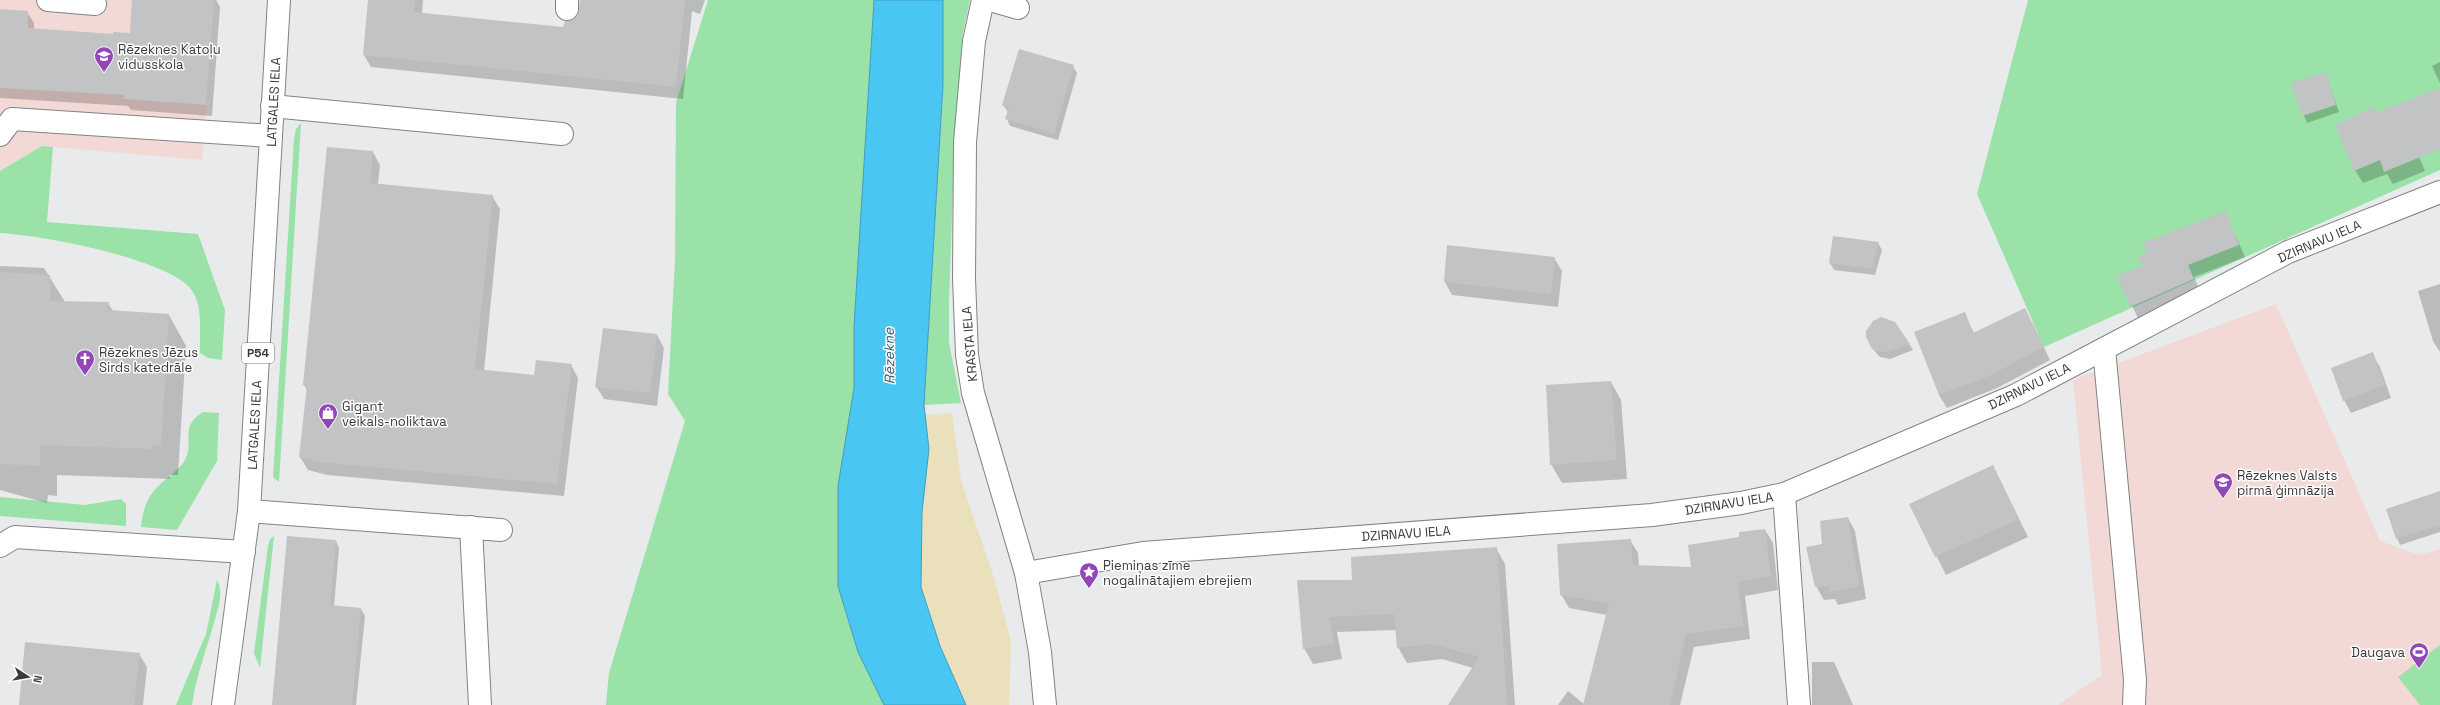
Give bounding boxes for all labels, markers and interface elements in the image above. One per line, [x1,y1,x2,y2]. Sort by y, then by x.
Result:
place label: Rēzeknes Katoļu vidusskola [118,41,221,73]
school or university icon: Rēzeknes Katoļu vidusskola [93,45,115,73]
street label: LATGALES IELA [263,57,284,147]
street label: DZIRNAVU IELA [2275,216,2364,267]
street label: KRASTA IELA [958,306,981,382]
water label: Rēzekne [879,327,898,384]
road number: P54 [242,343,274,363]
place label: Rēzeknes Jēzus Sirds katedrāle [99,344,198,376]
church icon: Rēzeknes Jēzus Sirds katedrāle [74,348,96,376]
street label: DZIRNAVU IELA [1985,359,2073,414]
street label: LATGALES IELA [244,380,265,470]
place label: Gigant veikals-noliktava [342,398,447,430]
shop icon: Gigant veikals-noliktava [317,402,339,430]
place label: Rēzeknes Valsts pirmā ģimnāzija [2237,467,2337,499]
school or university icon: Rēzeknes Valsts pirmā ģimnāzija [2212,471,2234,499]
street label: DZIRNAVU IELA [1684,488,1774,519]
street label: DZIRNAVU IELA [1361,522,1451,545]
place label: Piemiņas zīme nogalinātajiem ebrejiem [1103,557,1252,589]
place icon: Piemiņas zīme nogalinātajiem ebrejiem [1078,561,1100,589]
sports icon: Daugava [2408,641,2430,669]
place label: Daugava [2351,644,2406,661]
north arrow [8,657,48,697]
text: N [30,674,45,684]

